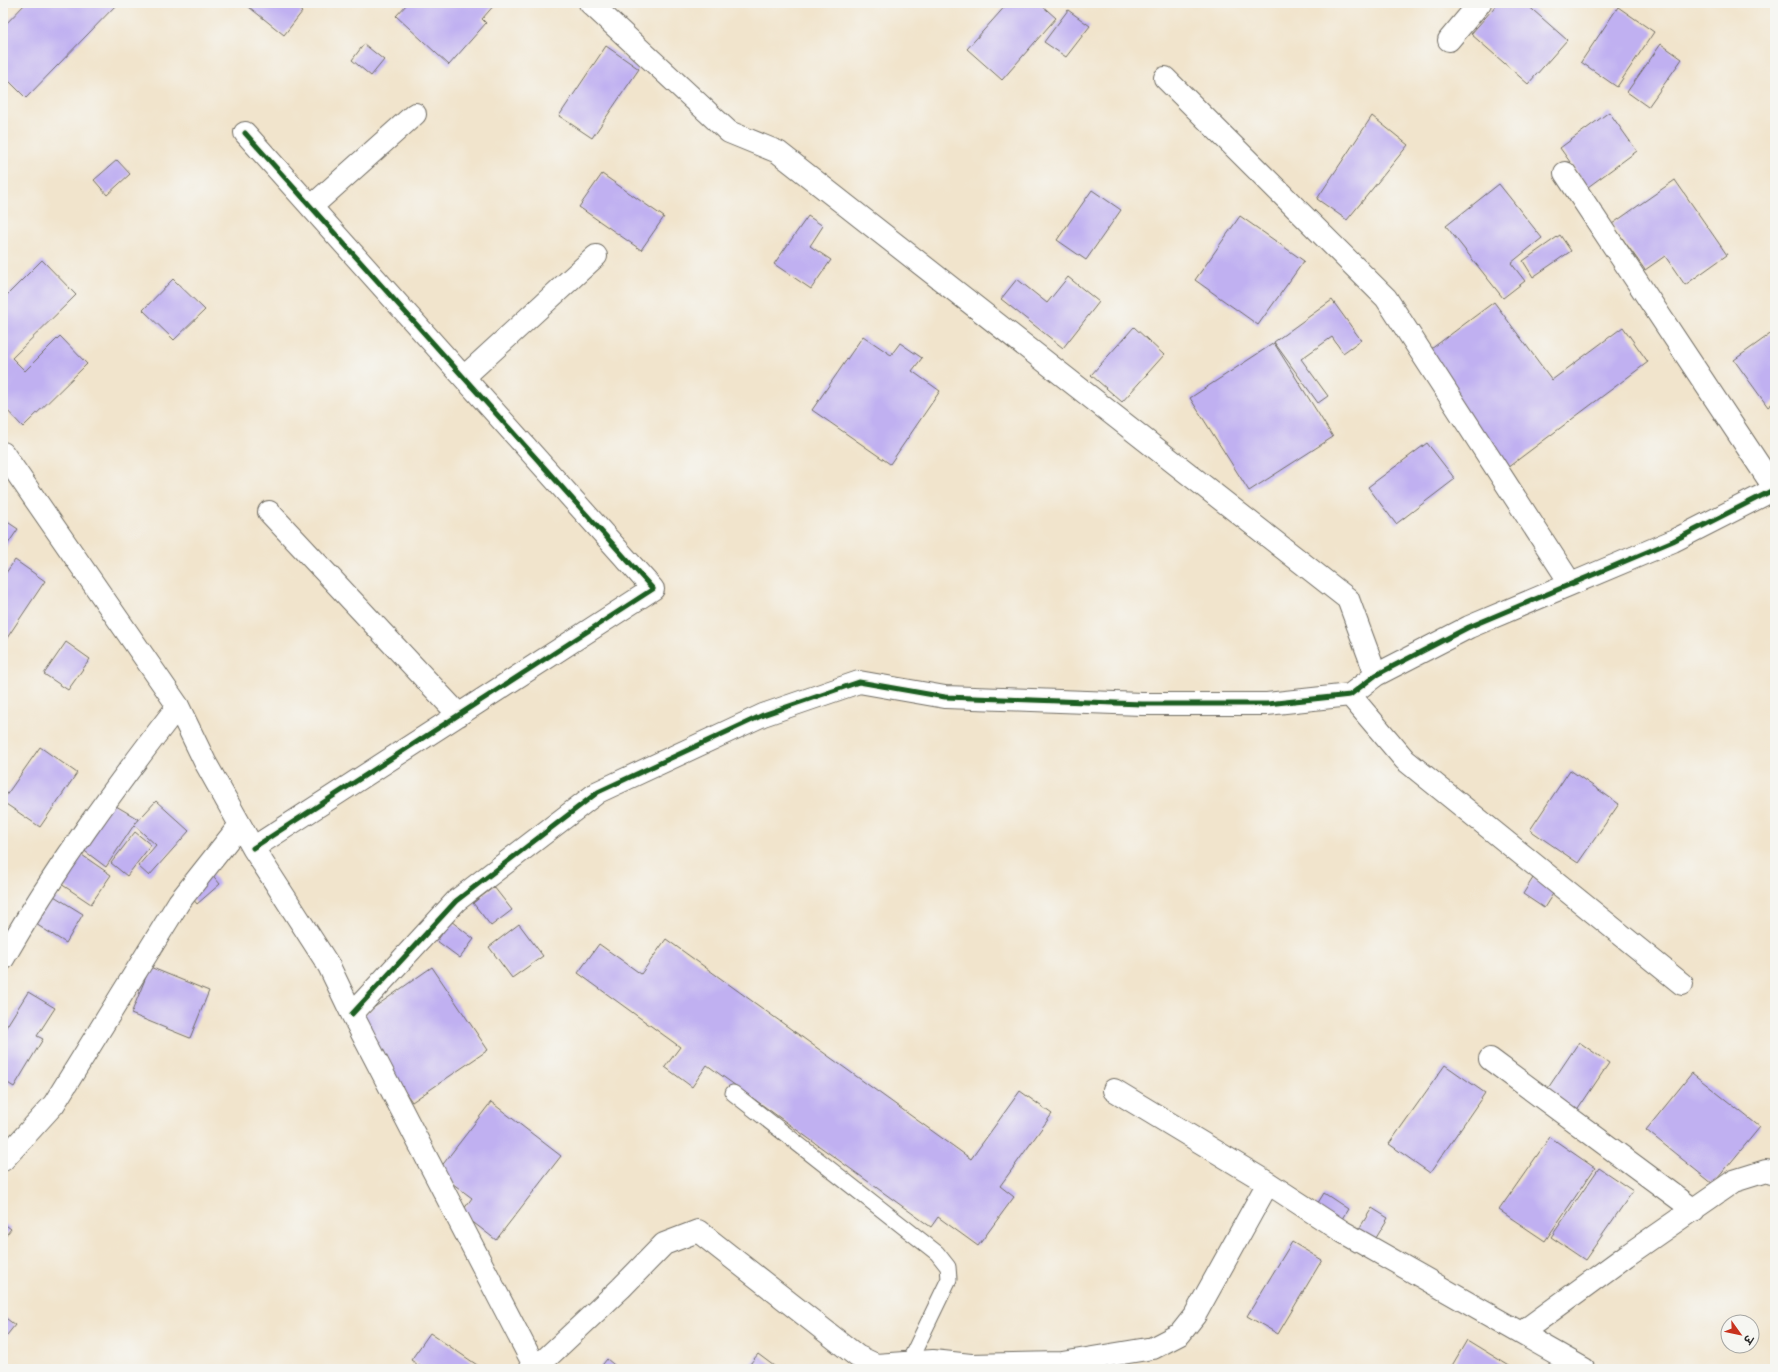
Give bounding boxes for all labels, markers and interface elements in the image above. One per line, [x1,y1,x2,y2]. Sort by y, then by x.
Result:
north arrow [1720,1314,1760,1354]
text: उ [1739,1331,1757,1348]

